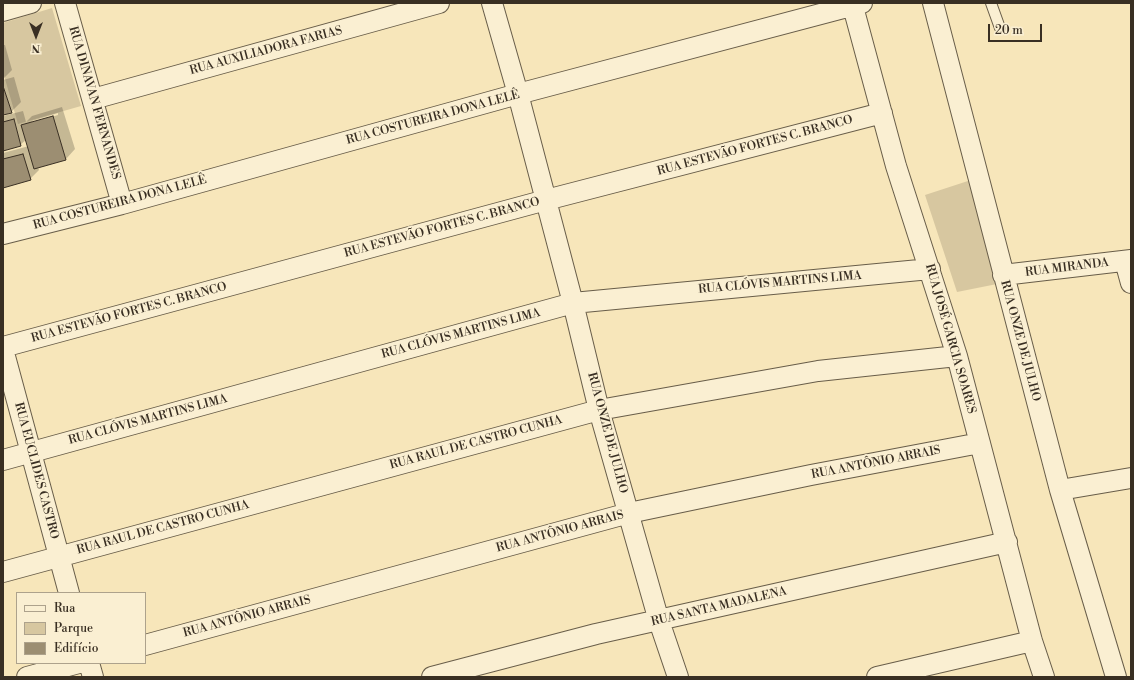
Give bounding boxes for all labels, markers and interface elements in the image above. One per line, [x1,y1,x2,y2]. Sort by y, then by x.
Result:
north arrow [16,16,56,56]
scale bar [990,16,1044,42]
text: 20 m [995,23,1023,38]
street label: RUA AUXILIADORA FARIAS [188,24,344,78]
street label: RUA DINAVAN FERNANDES [65,25,123,181]
text: N [32,41,40,55]
street label: RUA COSTUREIRA DONA LELÊ [345,88,521,148]
street label: RUA ESTEVÃO FORTES C. BRANCO [656,113,854,179]
street label: RUA COSTUREIRA DONA LELÊ [32,173,208,233]
street label: RUA ESTEVÃO FORTES C. BRANCO [343,195,541,261]
street label: RUA MIRANDA [1024,256,1110,280]
street label: RUA JOSÉ GARCIA SOARES [922,262,978,416]
street label: RUA CLÓVIS MARTINS LIMA [698,269,862,297]
street label: RUA ONZE DE JULHO [997,279,1043,403]
street label: RUA ESTEVÃO FORTES C. BRANCO [30,280,228,346]
street label: RUA CLÓVIS MARTINS LIMA [380,306,542,362]
street label: RUA ONZE DE JULHO [584,371,630,495]
street label: RUA CLÓVIS MARTINS LIMA [67,392,229,448]
street label: RUA EUCLIDES CASTRO [11,401,61,541]
street label: RUA RAUL DE CASTRO CUNHA [388,413,564,473]
street label: RUA ANTÔNIO ARRAIS [810,443,942,483]
street label: RUA RAUL DE CASTRO CUNHA [75,498,251,558]
street label: RUA ANTÔNIO ARRAIS [495,508,625,556]
street label: RUA SANTA MADALENA [650,584,788,630]
legend [16,592,146,664]
street label: RUA ANTÔNIO ARRAIS [182,593,312,641]
text: Rua [54,601,75,616]
text: Parque [54,621,93,636]
text: Edifício [54,641,98,656]

